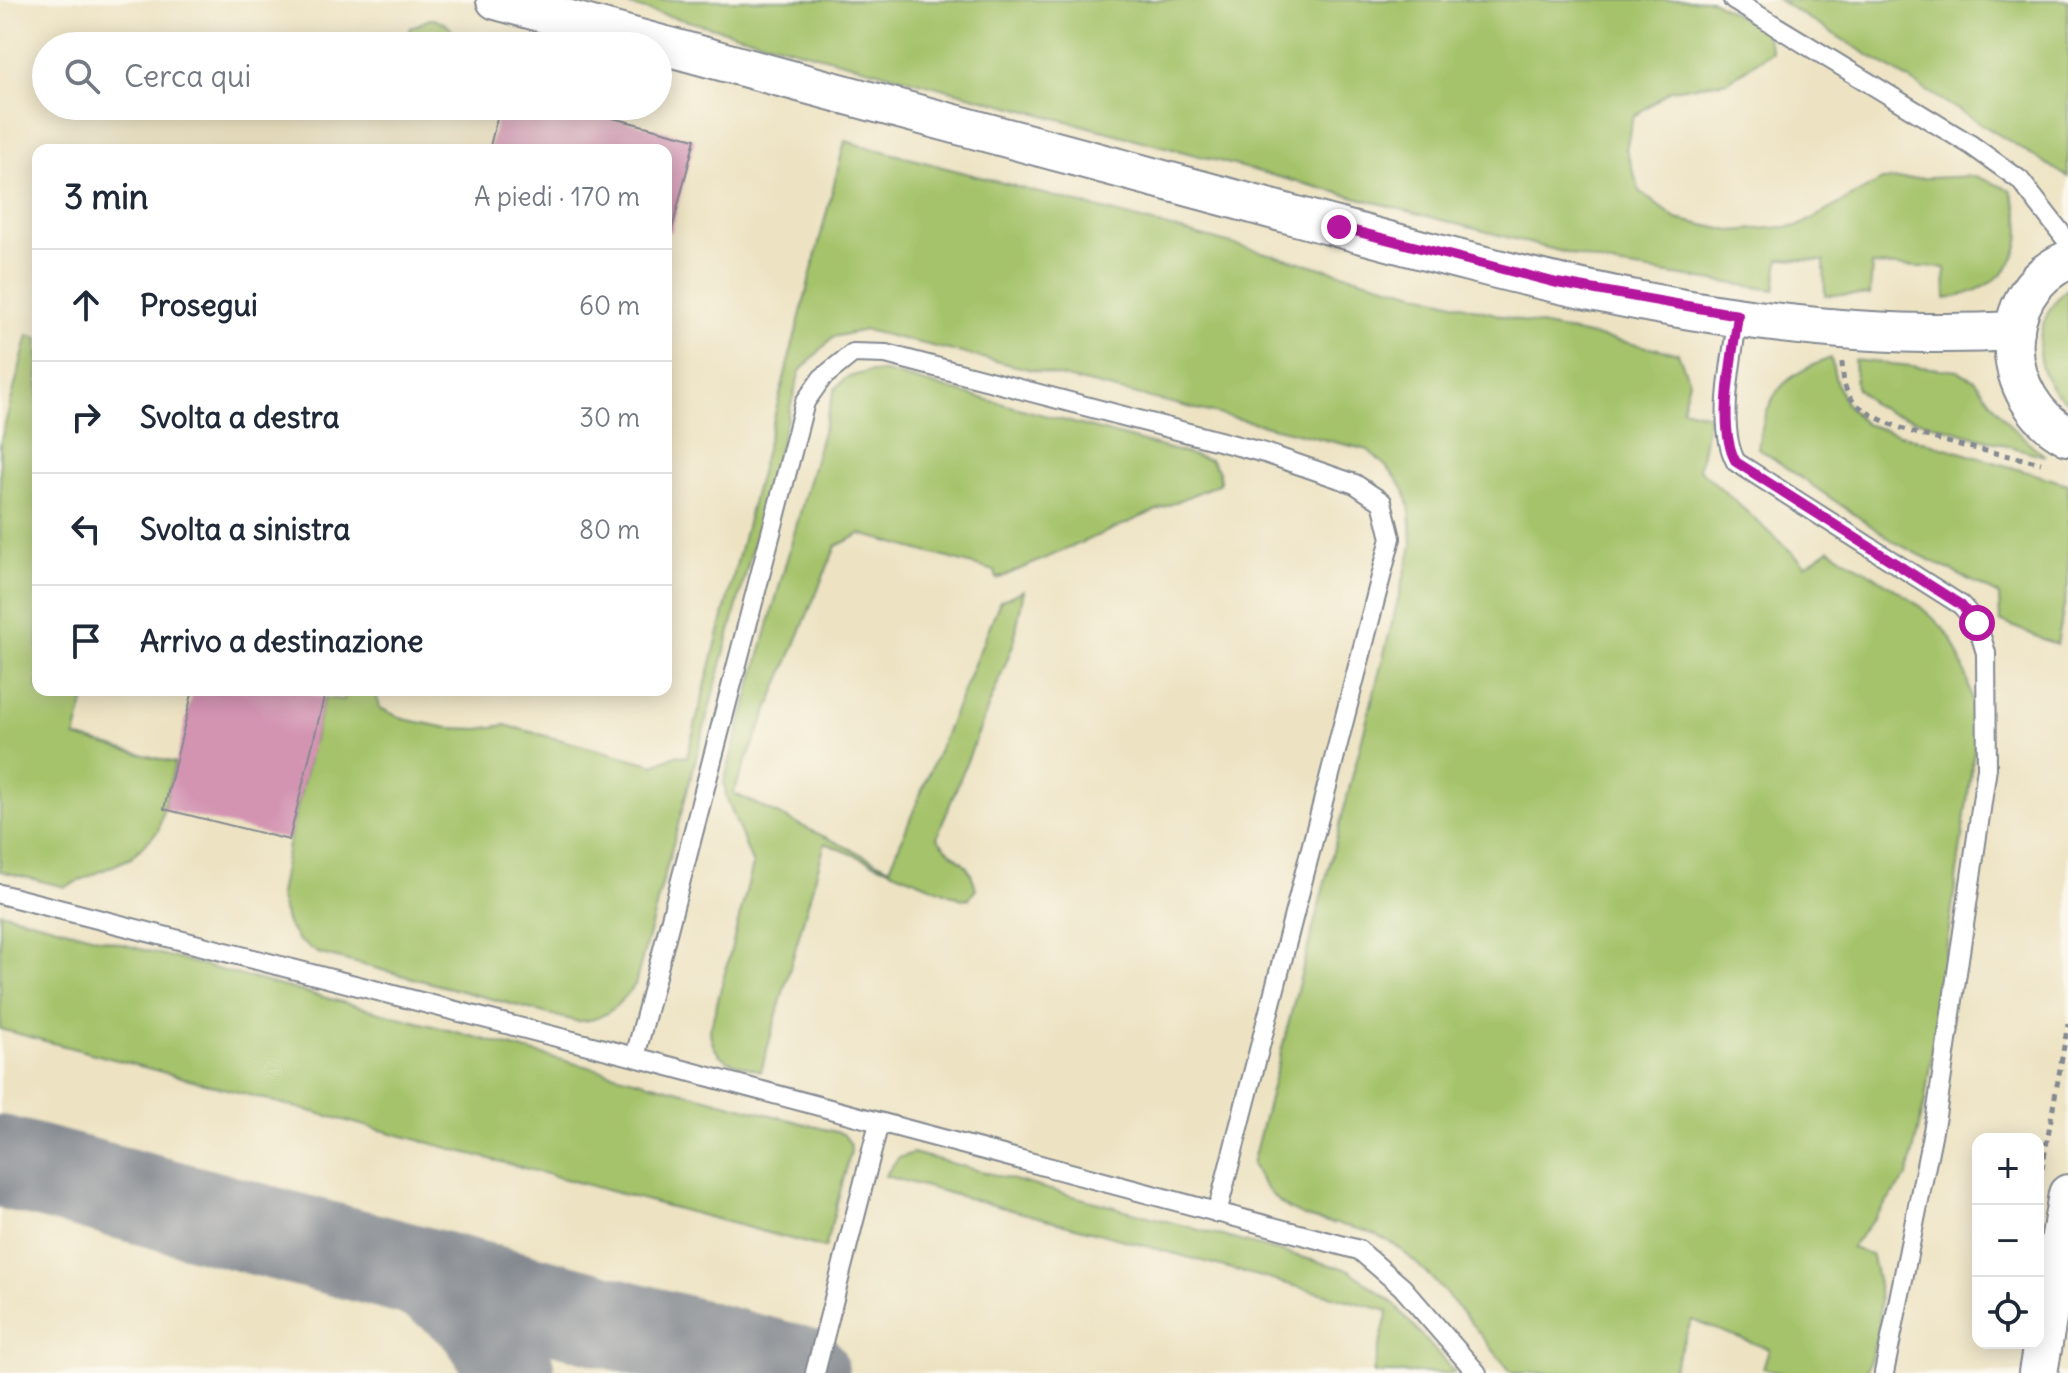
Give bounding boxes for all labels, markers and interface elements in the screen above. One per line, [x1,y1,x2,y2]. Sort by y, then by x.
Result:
search box [32,32,672,120]
icon: search [60,54,104,98]
text: Cerca qui [124,57,251,95]
text: 3 min [64,175,149,218]
text: A piedi · 170 m [474,180,640,213]
route end [1321,209,1357,245]
icon: ahead [64,283,108,327]
text: Prosegui [140,286,258,324]
text: 60 m [579,289,640,322]
icon: right [64,395,108,439]
text: Svolta a destra [140,398,340,436]
text: 30 m [579,401,640,434]
icon: left [64,507,108,551]
text: Svolta a sinistra [140,510,350,548]
text: 80 m [579,513,640,546]
route start [1959,605,1995,641]
icon: arrive [64,619,108,663]
text: Arrivo a destinazione [140,622,423,660]
map controls [1972,1133,2044,1349]
button: + [1972,1133,2044,1205]
button: − [1972,1205,2044,1277]
button: locate [1972,1277,2044,1349]

